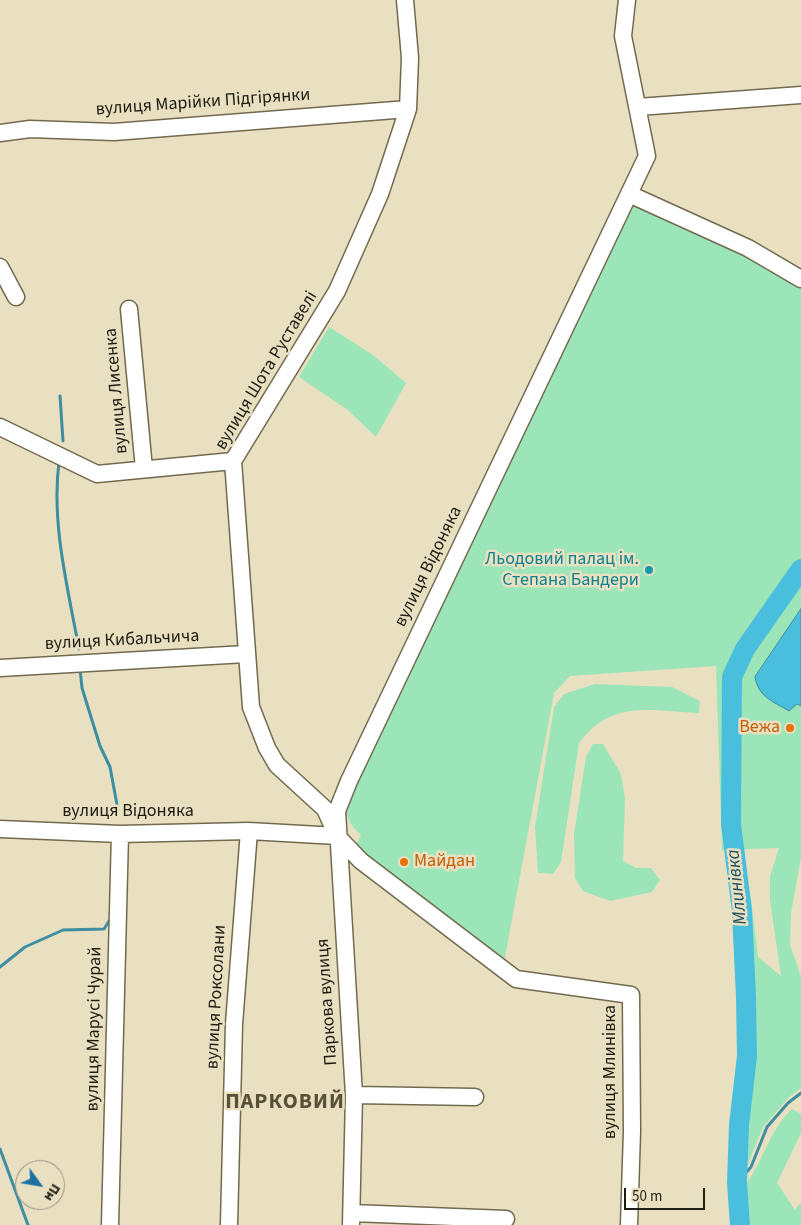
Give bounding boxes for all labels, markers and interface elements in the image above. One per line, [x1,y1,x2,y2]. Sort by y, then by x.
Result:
street label: вулиця Марійки Підгірянки [95,85,311,121]
street label: вулиця Шота Руставелі [211,288,323,454]
street label: вулиця Лисенка [101,327,133,455]
street label: вулиця Відоняка [390,503,468,631]
place label: Льодовий палац ім. Степана Бандери [485,549,639,592]
marker: Льодовий палац ім. Степана Бандери [643,564,655,576]
street label: вулиця Кибальчича [44,626,200,656]
place label: Вежа [739,717,780,739]
marker: Вежа [784,722,796,734]
street label: вулиця Відоняка [62,801,194,823]
water label: Млинівка [723,848,753,926]
place label: Майдан [414,851,475,873]
marker: Майдан [398,856,410,868]
street label: вулиця Роксолани [202,924,232,1070]
street label: Паркова вулиця [313,938,343,1066]
street label: вулиця Марусі Чурай [83,946,107,1112]
street label: вулиця Млинівка [600,1005,622,1139]
district label: ПАРКОВИЙ [224,1090,346,1116]
north arrow [15,1160,65,1210]
scale bar [626,1178,707,1210]
text: Пн [39,1180,65,1205]
text: 50 m [632,1186,662,1207]

